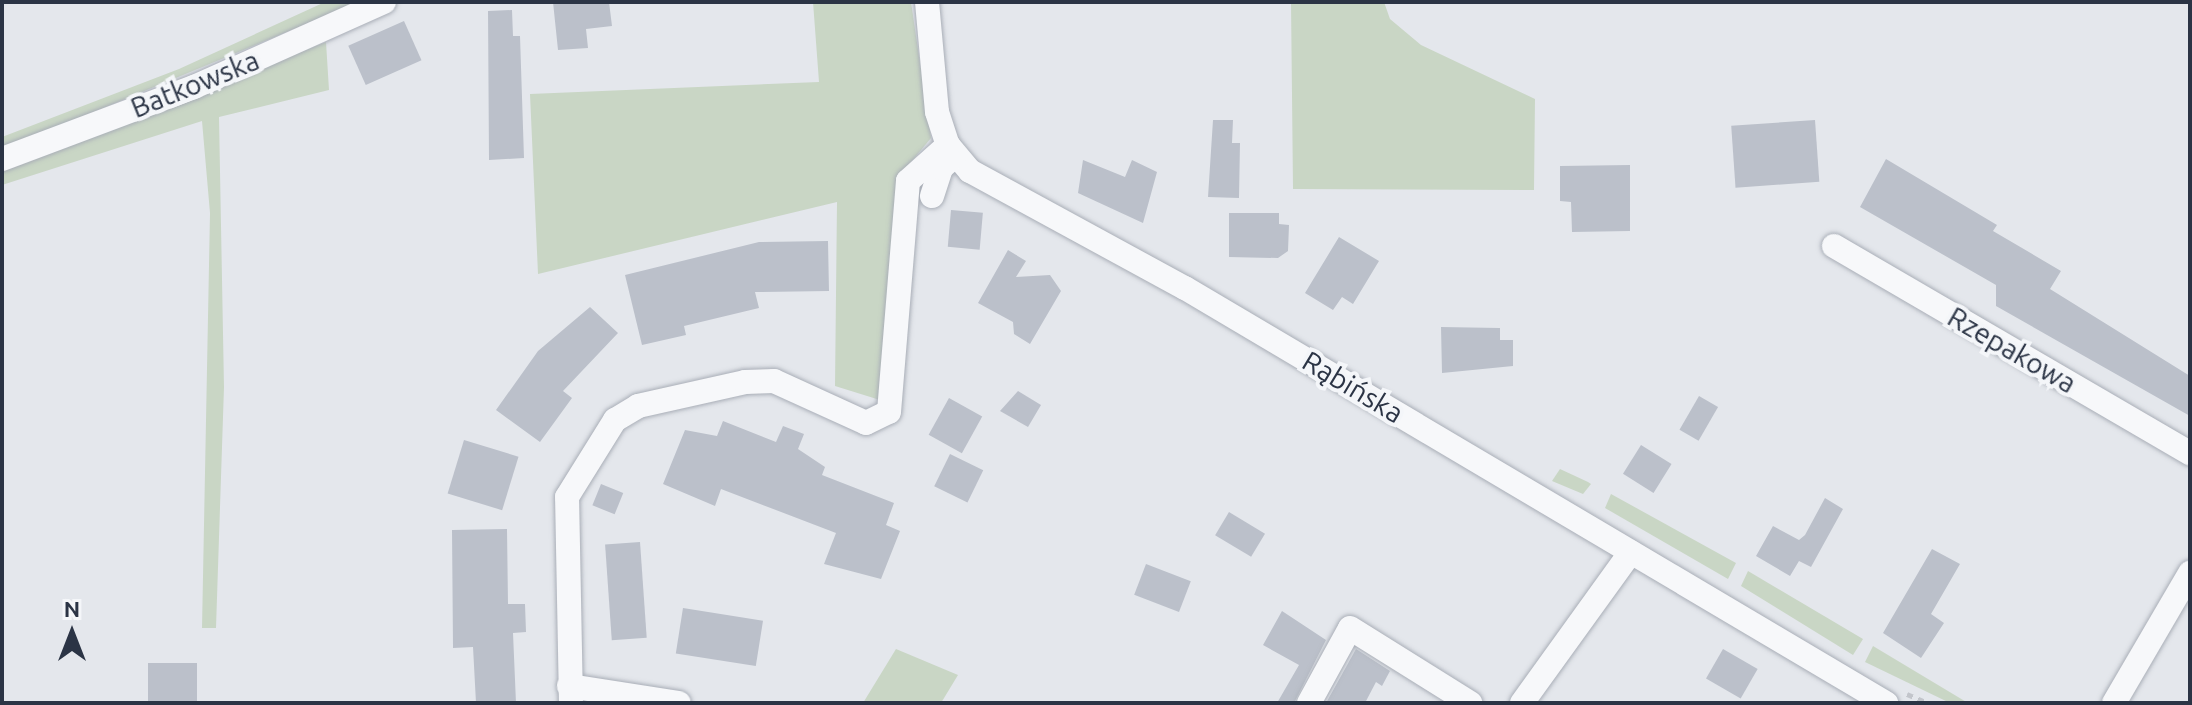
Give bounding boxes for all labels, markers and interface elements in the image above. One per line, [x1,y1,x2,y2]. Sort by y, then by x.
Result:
street label: Batkowska [126,43,264,125]
street label: Rzepakowa [1942,300,2082,400]
street label: Rąbińska [1297,344,1409,430]
north arrow [32,593,112,673]
text: N [64,596,80,621]

